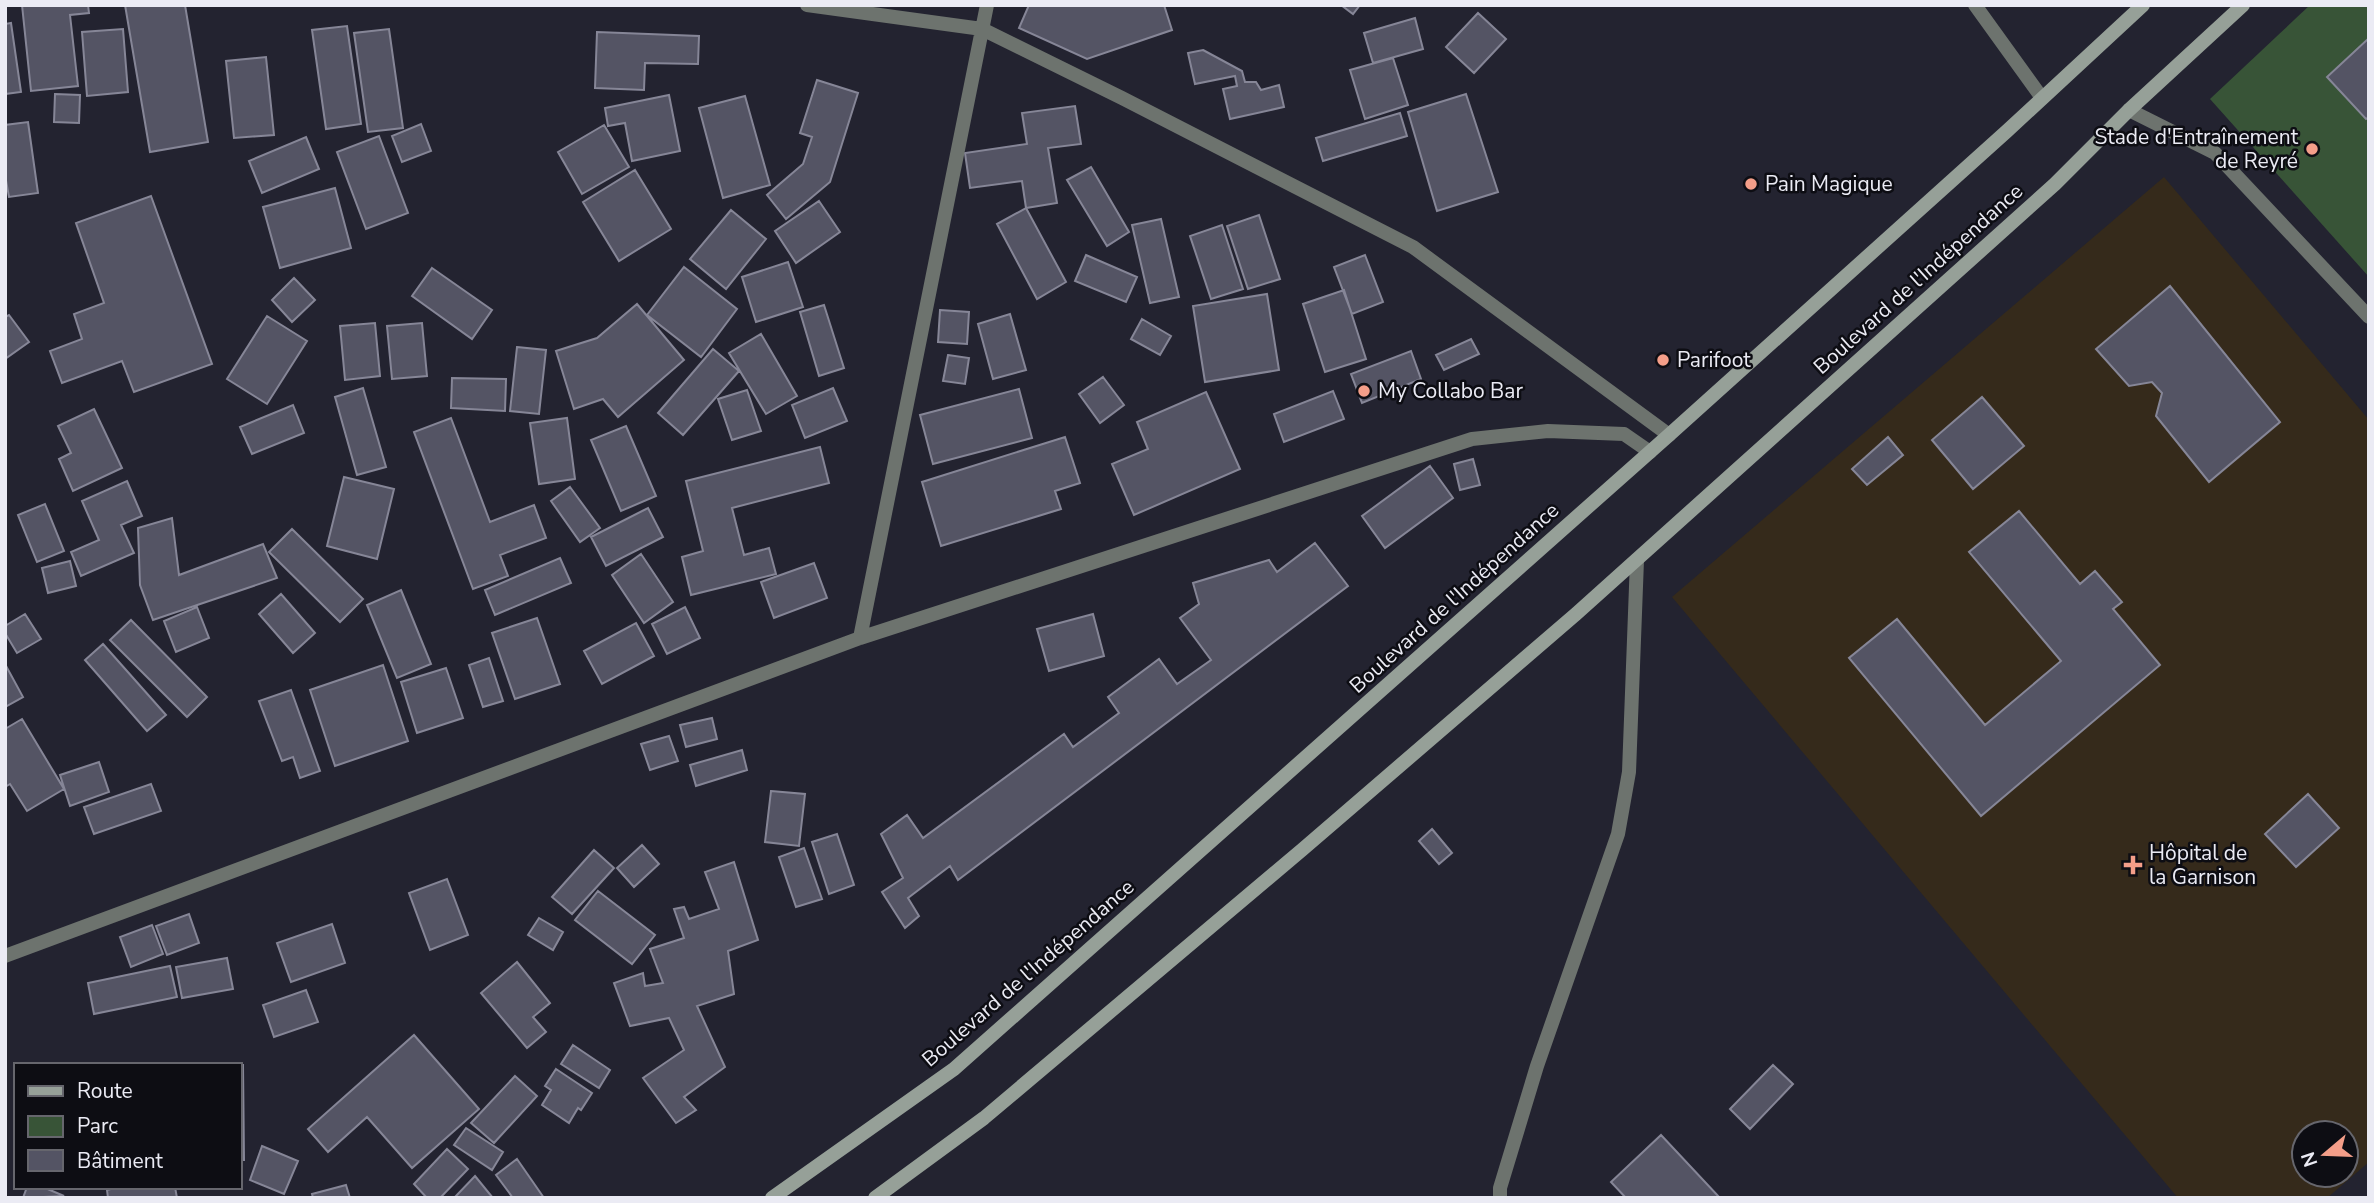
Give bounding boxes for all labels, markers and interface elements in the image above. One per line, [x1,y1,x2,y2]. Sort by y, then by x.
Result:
place label: Stade d'Entraînement de Reyré [2094,123,2299,175]
marker: Stade d'Entraînement de Reyré [2304,141,2320,157]
place label: Pain Magique [1765,170,1893,198]
marker: Pain Magique [1743,176,1759,192]
street label: Boulevard de l'Indépendance [1807,177,2029,381]
place label: Parifoot [1677,346,1751,374]
marker: Parifoot [1655,352,1671,368]
place label: My Collabo Bar [1378,377,1523,405]
marker: My Collabo Bar [1356,383,1372,399]
street label: Boulevard de l'Indépendance [1343,496,1565,700]
place label: Hôpital de la Garnison [2149,839,2256,891]
marker: Hôpital de la Garnison [2123,855,2143,875]
street label: Boulevard de l'Indépendance [916,873,1140,1073]
legend [14,1063,242,1189]
text: Route [77,1077,133,1105]
text: Parc [77,1112,118,1140]
north arrow [2290,1119,2360,1189]
text: Bâtiment [77,1147,164,1175]
text: N [2295,1148,2324,1170]

